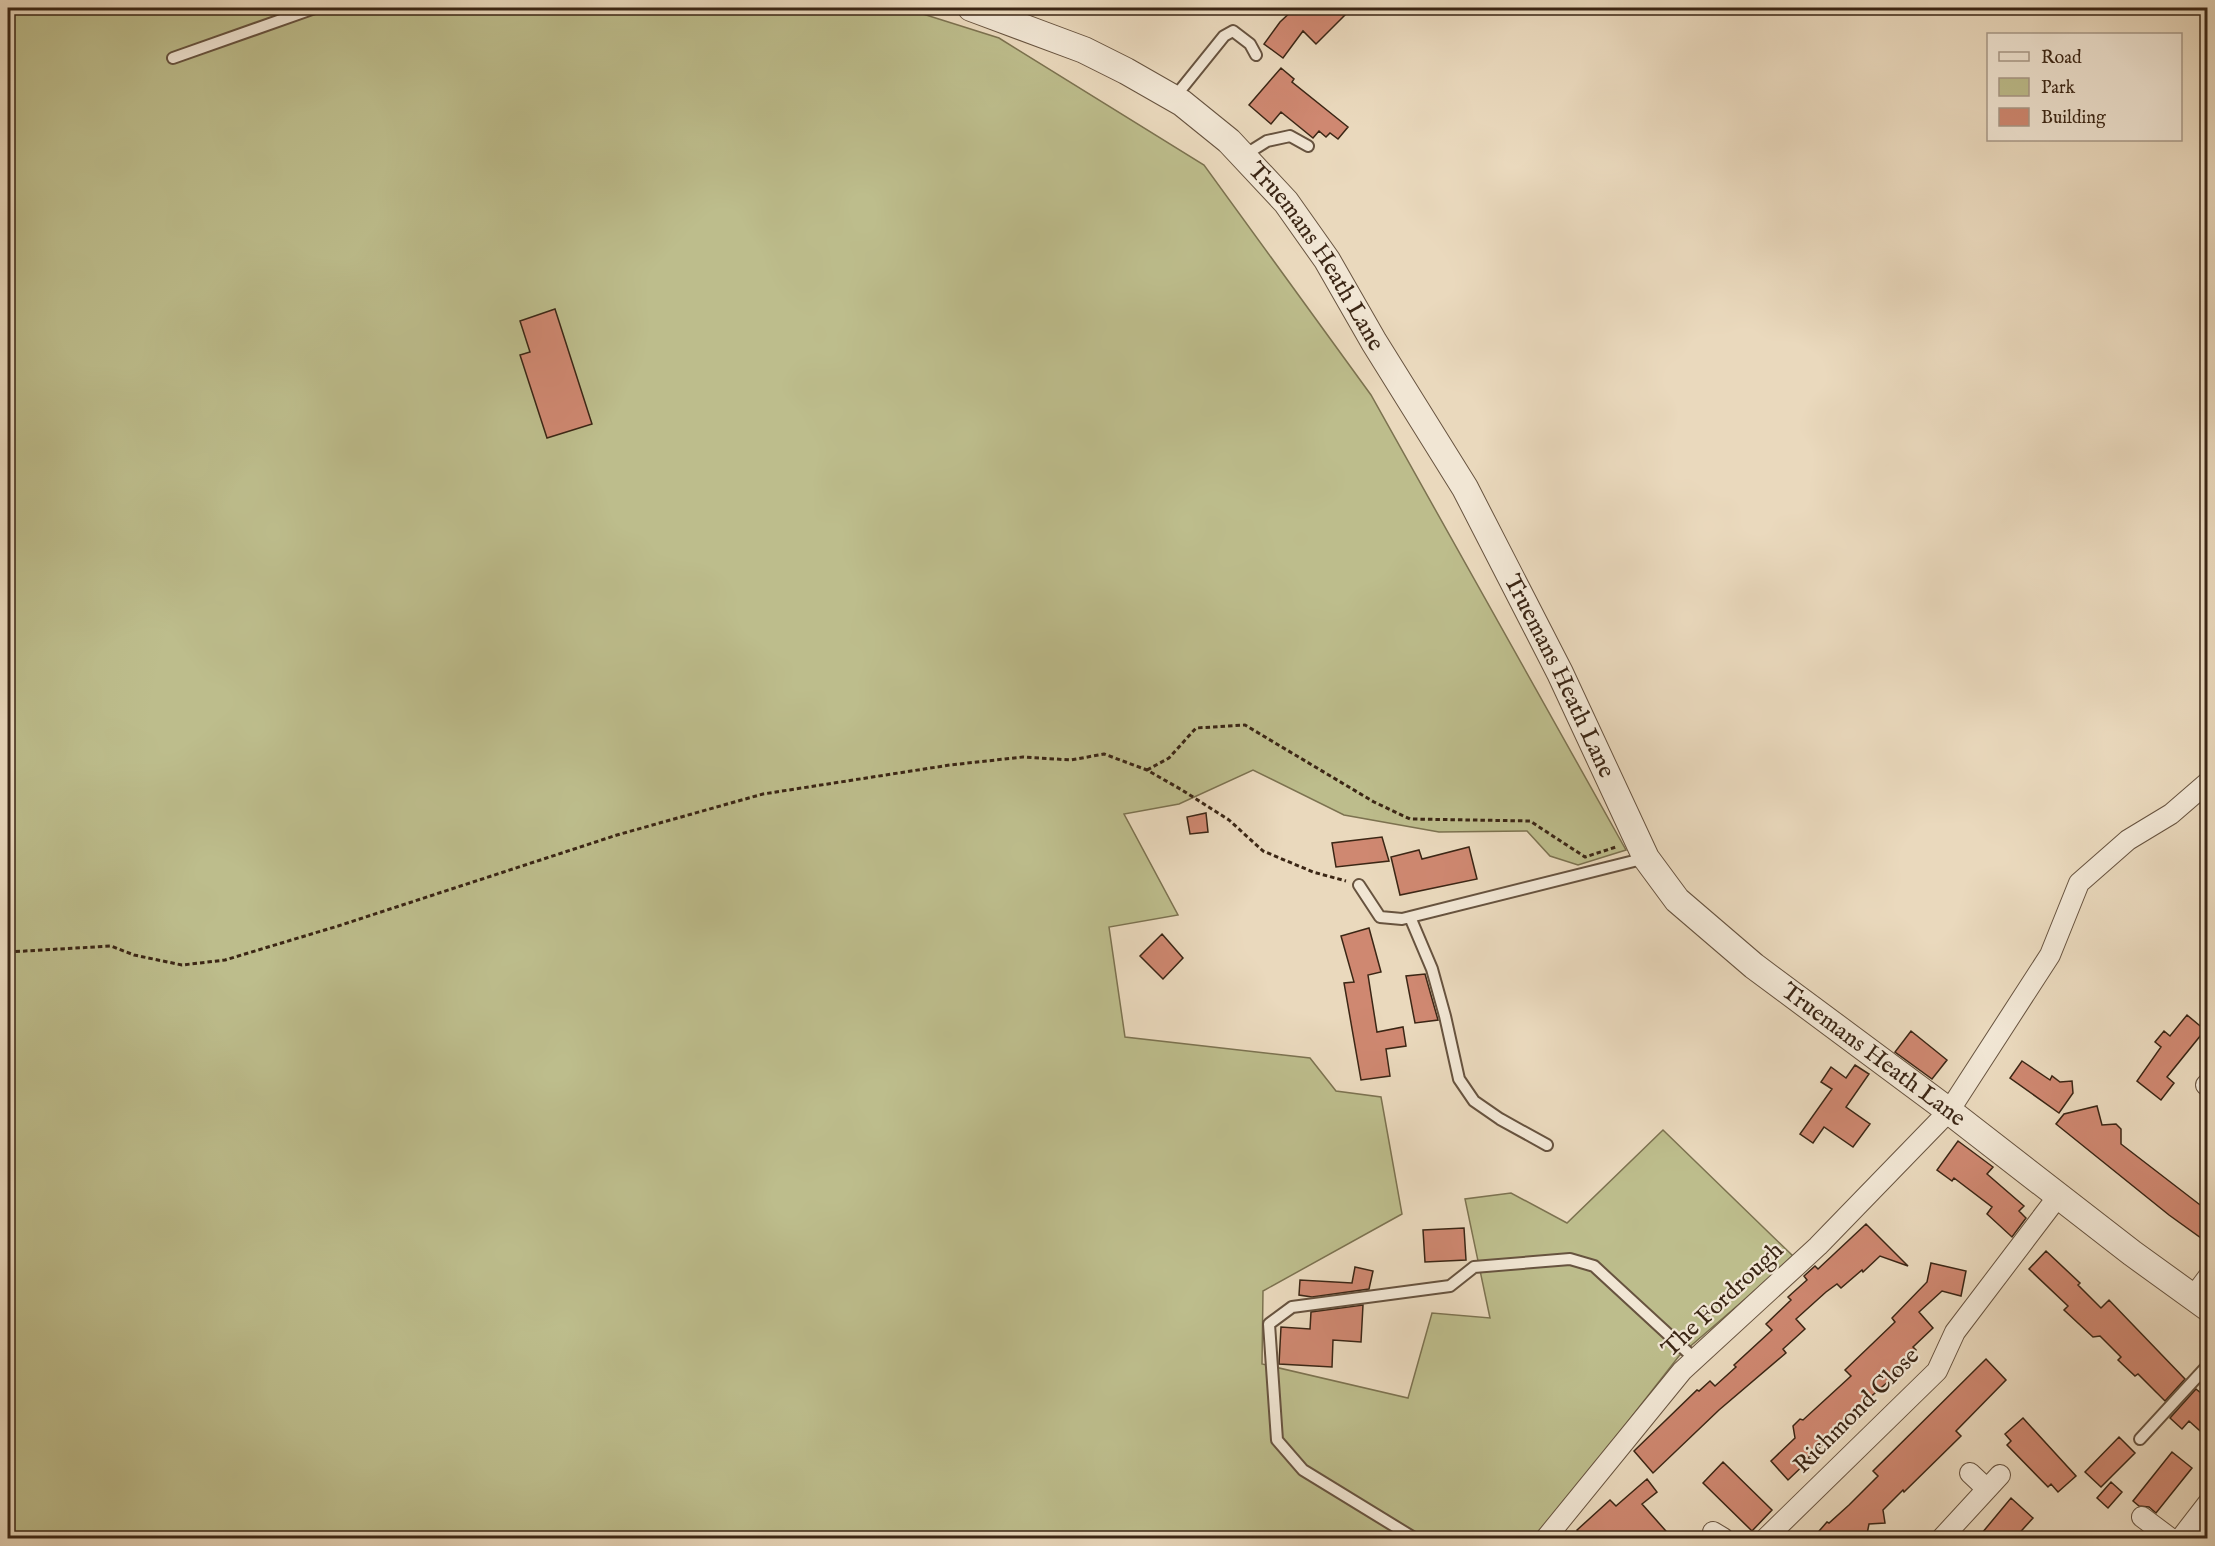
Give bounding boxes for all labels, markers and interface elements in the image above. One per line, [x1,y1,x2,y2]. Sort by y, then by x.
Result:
legend [1987,33,2182,141]
text: Road [2041,47,2082,70]
text: Park [2041,77,2076,100]
text: Building [2041,107,2106,130]
street label: Truemans Heath Lane [1241,155,1391,357]
street label: Truemans Heath Lane [1497,569,1622,783]
street label: Truemans Heath Lane [1775,976,1972,1134]
street label: The Fordrough [1655,1235,1791,1365]
street label: Richmond Close [1787,1341,1927,1481]

